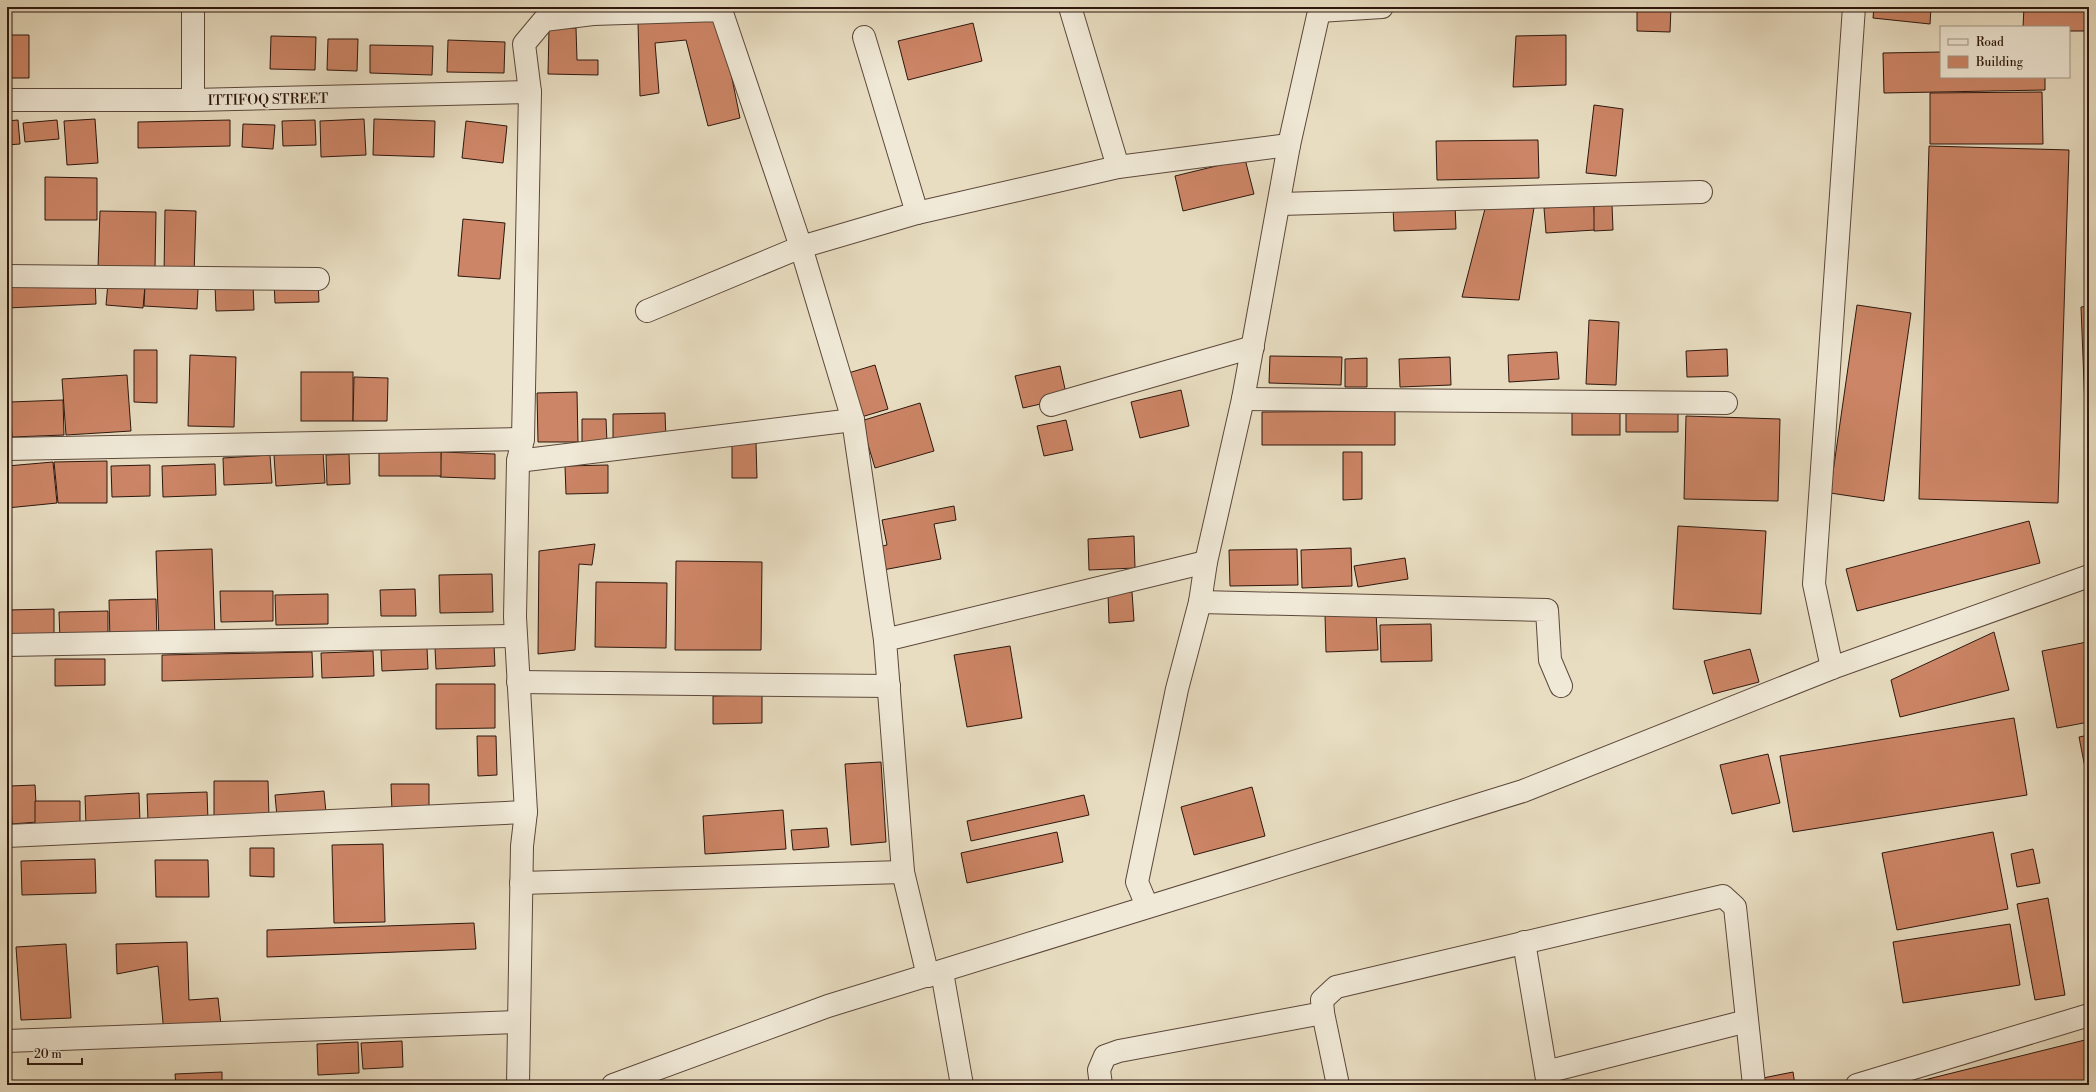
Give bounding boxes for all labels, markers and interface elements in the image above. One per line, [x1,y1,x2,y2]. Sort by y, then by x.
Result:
legend [1940,26,2070,78]
text: Road [1976,35,2004,50]
text: Building [1975,55,2024,70]
street label: ITTIFOQ STREET [207,90,329,110]
scale bar [28,1040,82,1066]
text: 20 m [34,1047,62,1062]

